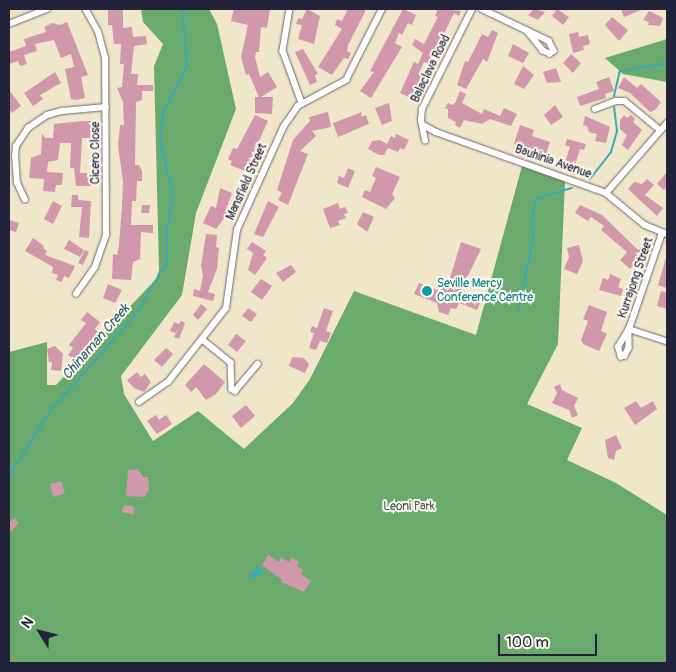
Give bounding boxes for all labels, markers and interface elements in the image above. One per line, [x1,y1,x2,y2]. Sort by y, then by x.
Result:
street label: Balaclava Road [408,33,454,105]
street label: Cicero Close [89,122,103,184]
street label: Mansfield Street [224,141,270,223]
street label: Bauhinia Avenue [513,142,593,182]
street label: Kurrajong Street [615,236,657,320]
place label: Seville Mercy Conference Centre [437,277,533,305]
marker: Seville Mercy Conference Centre [421,285,433,297]
water label: Chinaman Creek [59,301,133,383]
park label: Leoni Park [383,500,435,514]
north arrow [15,607,65,657]
text: N [18,614,37,632]
scale bar [501,624,600,656]
text: 100 m [506,633,549,652]

